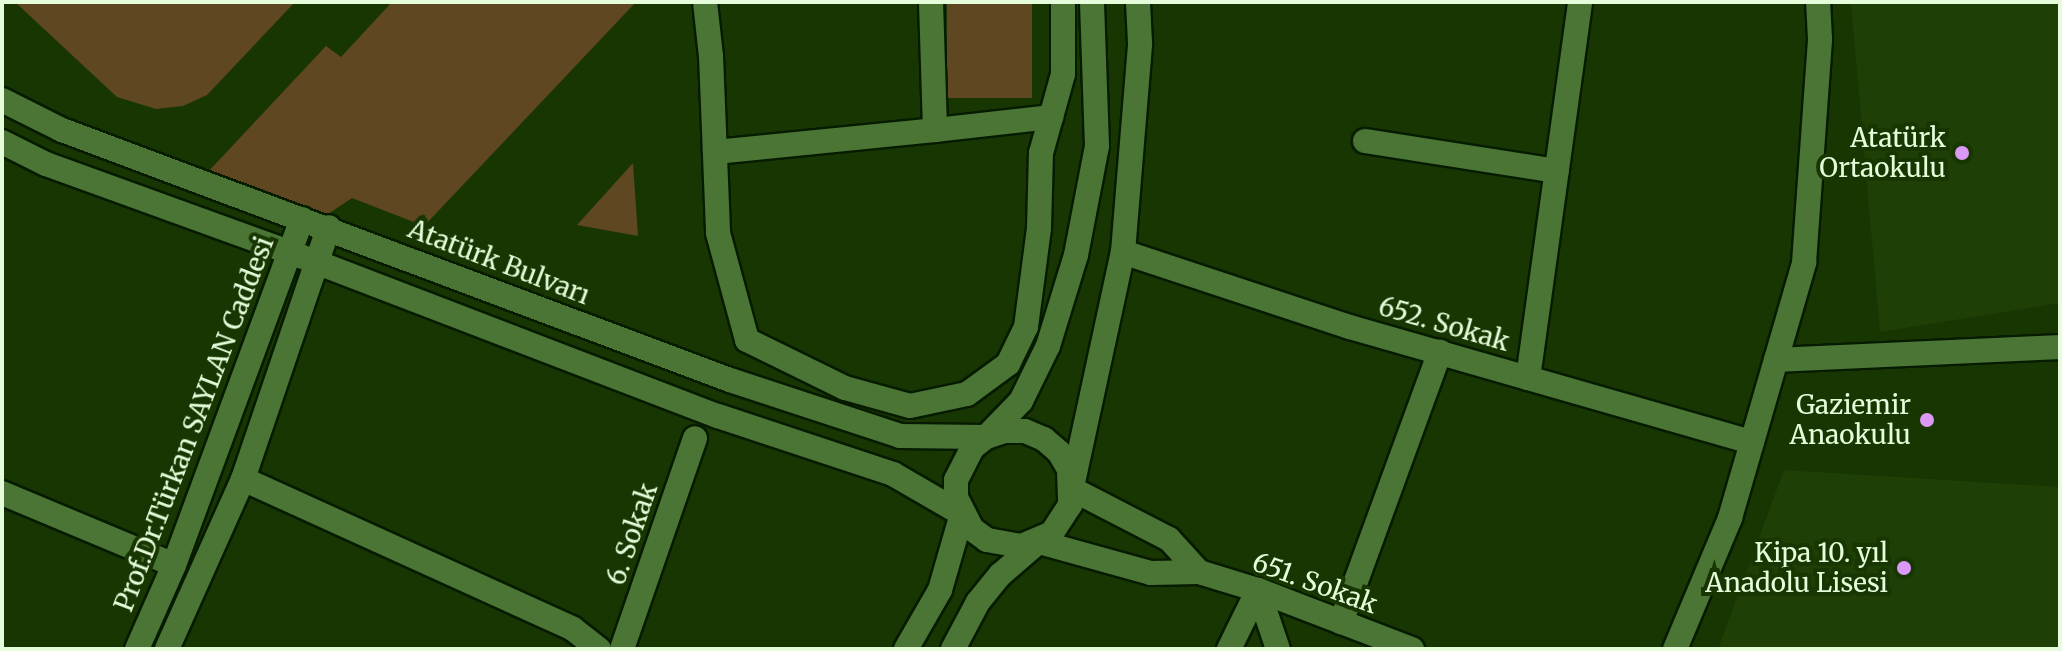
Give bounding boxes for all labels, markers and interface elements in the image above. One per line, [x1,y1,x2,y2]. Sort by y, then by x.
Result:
place label: Atatürk Ortaokulu [1819,122,1946,184]
marker: Atatürk Ortaokulu [1953,144,1971,162]
street label: Atatürk Bulvarı [404,213,594,311]
street label: Prof.Dr.Türkan SAYLAN Caddesi [108,232,280,616]
street label: 652. Sokak [1375,290,1513,358]
place label: Gaziemir Anaokulu [1790,389,1911,450]
marker: Gaziemir Anaokulu [1918,411,1936,429]
street label: 6. Sokak [600,479,664,589]
place label: Kipa 10. yıl Anadolu Lisesi [1705,537,1888,598]
street label: 651. Sokak [1248,546,1382,620]
marker: Kipa 10. yıl Anadolu Lisesi [1895,559,1913,577]

